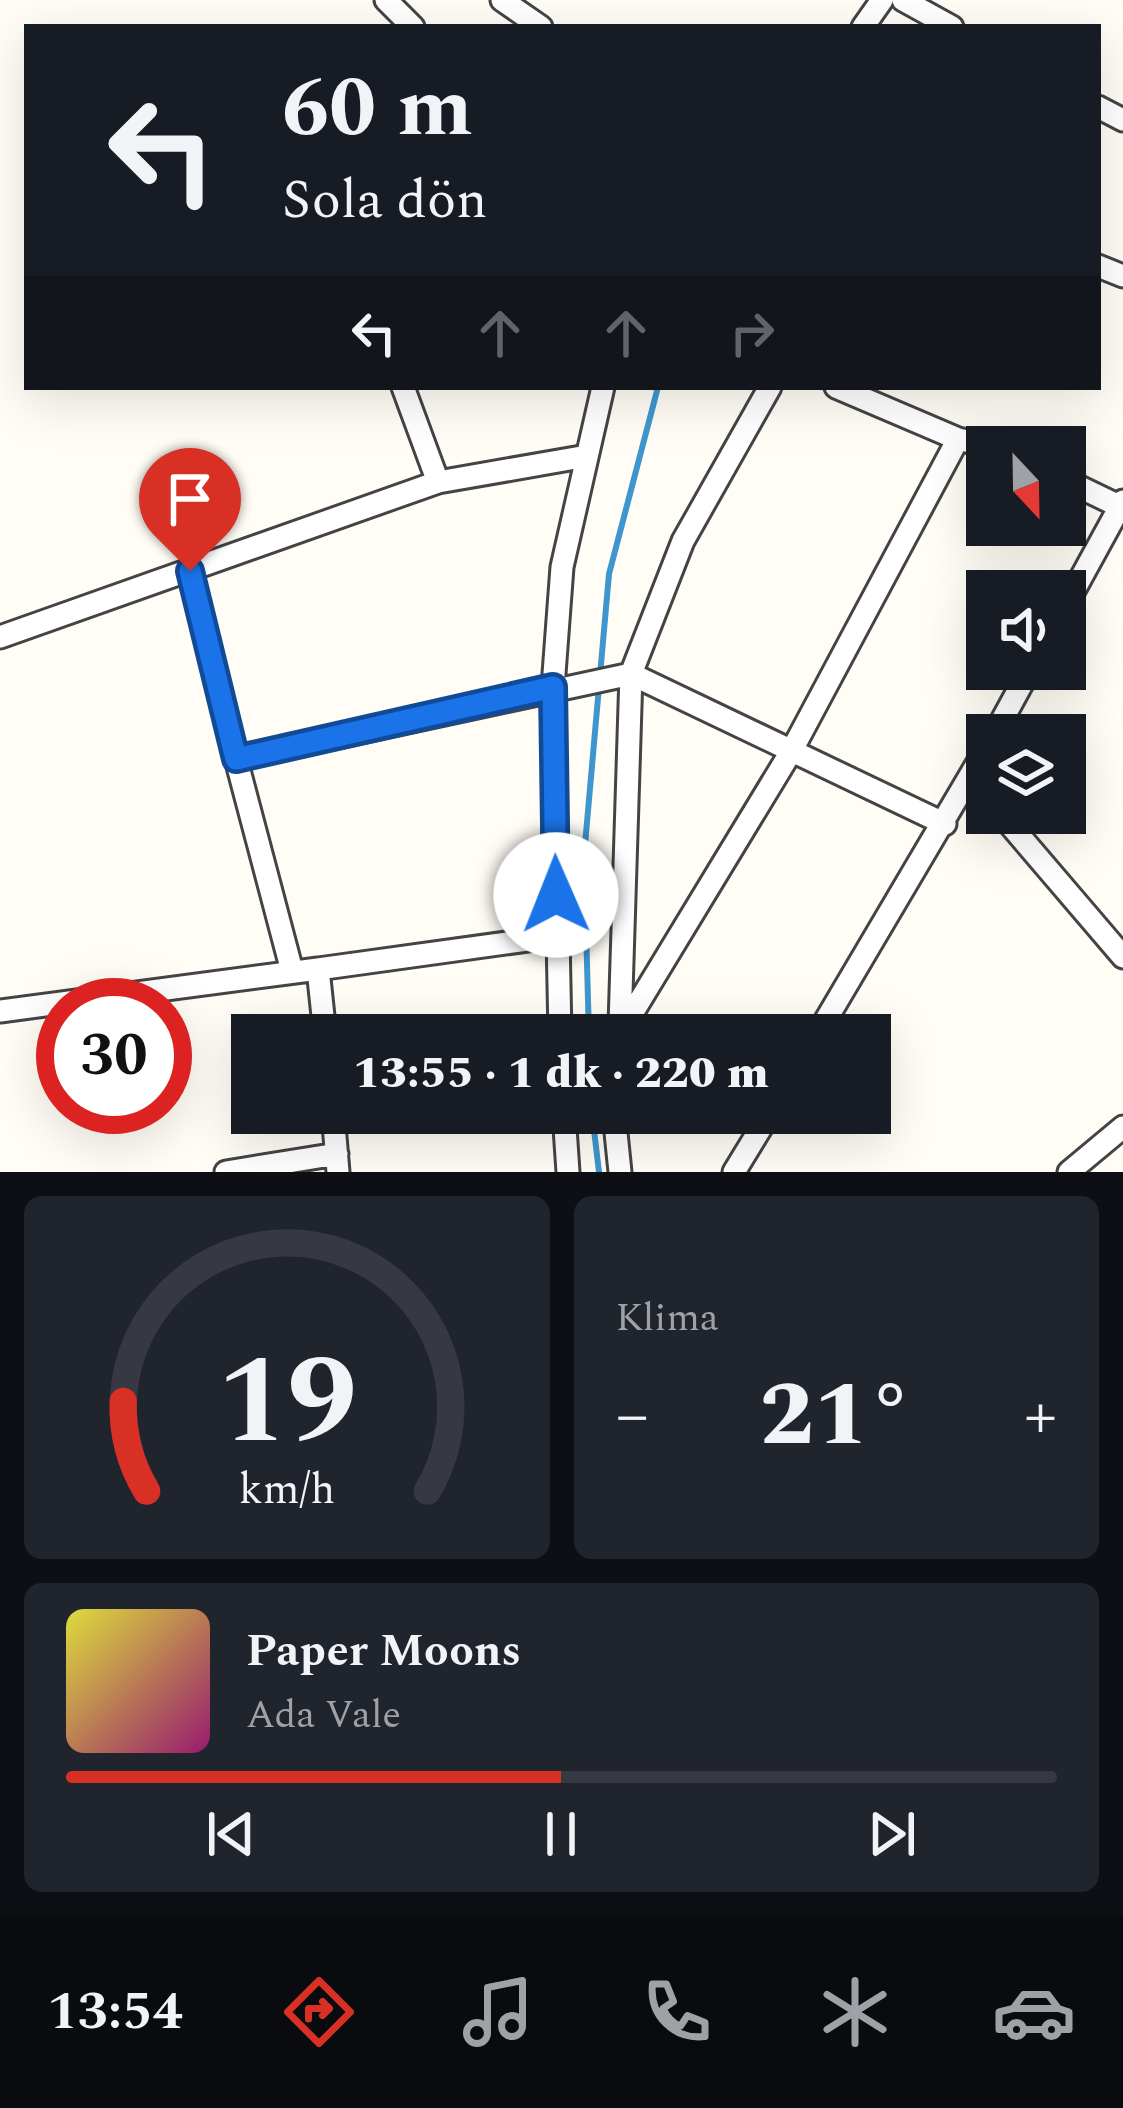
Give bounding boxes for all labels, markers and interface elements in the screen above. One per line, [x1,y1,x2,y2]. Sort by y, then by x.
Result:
text: 60 m [282,45,473,173]
icon: left [84,72,240,228]
text: Sola dön [282,160,487,242]
icon: left [341,300,407,366]
icon: ahead [467,300,533,366]
icon: ahead [593,300,659,366]
icon: right [719,300,785,366]
north arrow [966,426,1086,546]
map controls [966,426,1086,834]
pin [139,448,241,571]
icon: arrive [157,466,223,532]
button: sound [966,570,1086,690]
button: layers [966,714,1086,834]
position arrow [493,832,619,958]
speed limit sign: 30 [36,978,192,1134]
text: 13:55 · 1 dk · 220 m [353,1039,769,1108]
text: Klima [616,1289,719,1348]
text: 19 [217,1308,357,1498]
text: 21° [760,1348,913,1485]
text: − [616,1366,649,1467]
text: + [1024,1366,1057,1467]
text: km/h [238,1457,335,1522]
text: Paper Moons [246,1617,521,1686]
text: Ada Vale [246,1686,401,1745]
icon: previous [198,1801,264,1867]
icon: pause [528,1801,594,1867]
icon: next [859,1801,925,1867]
icon: directions [277,1970,361,2054]
icon: music [456,1970,540,2054]
icon: phone [635,1970,719,2054]
icon: climate [813,1970,897,2054]
icon: car [992,1970,1076,2054]
text: 13:54 [47,1971,183,2053]

